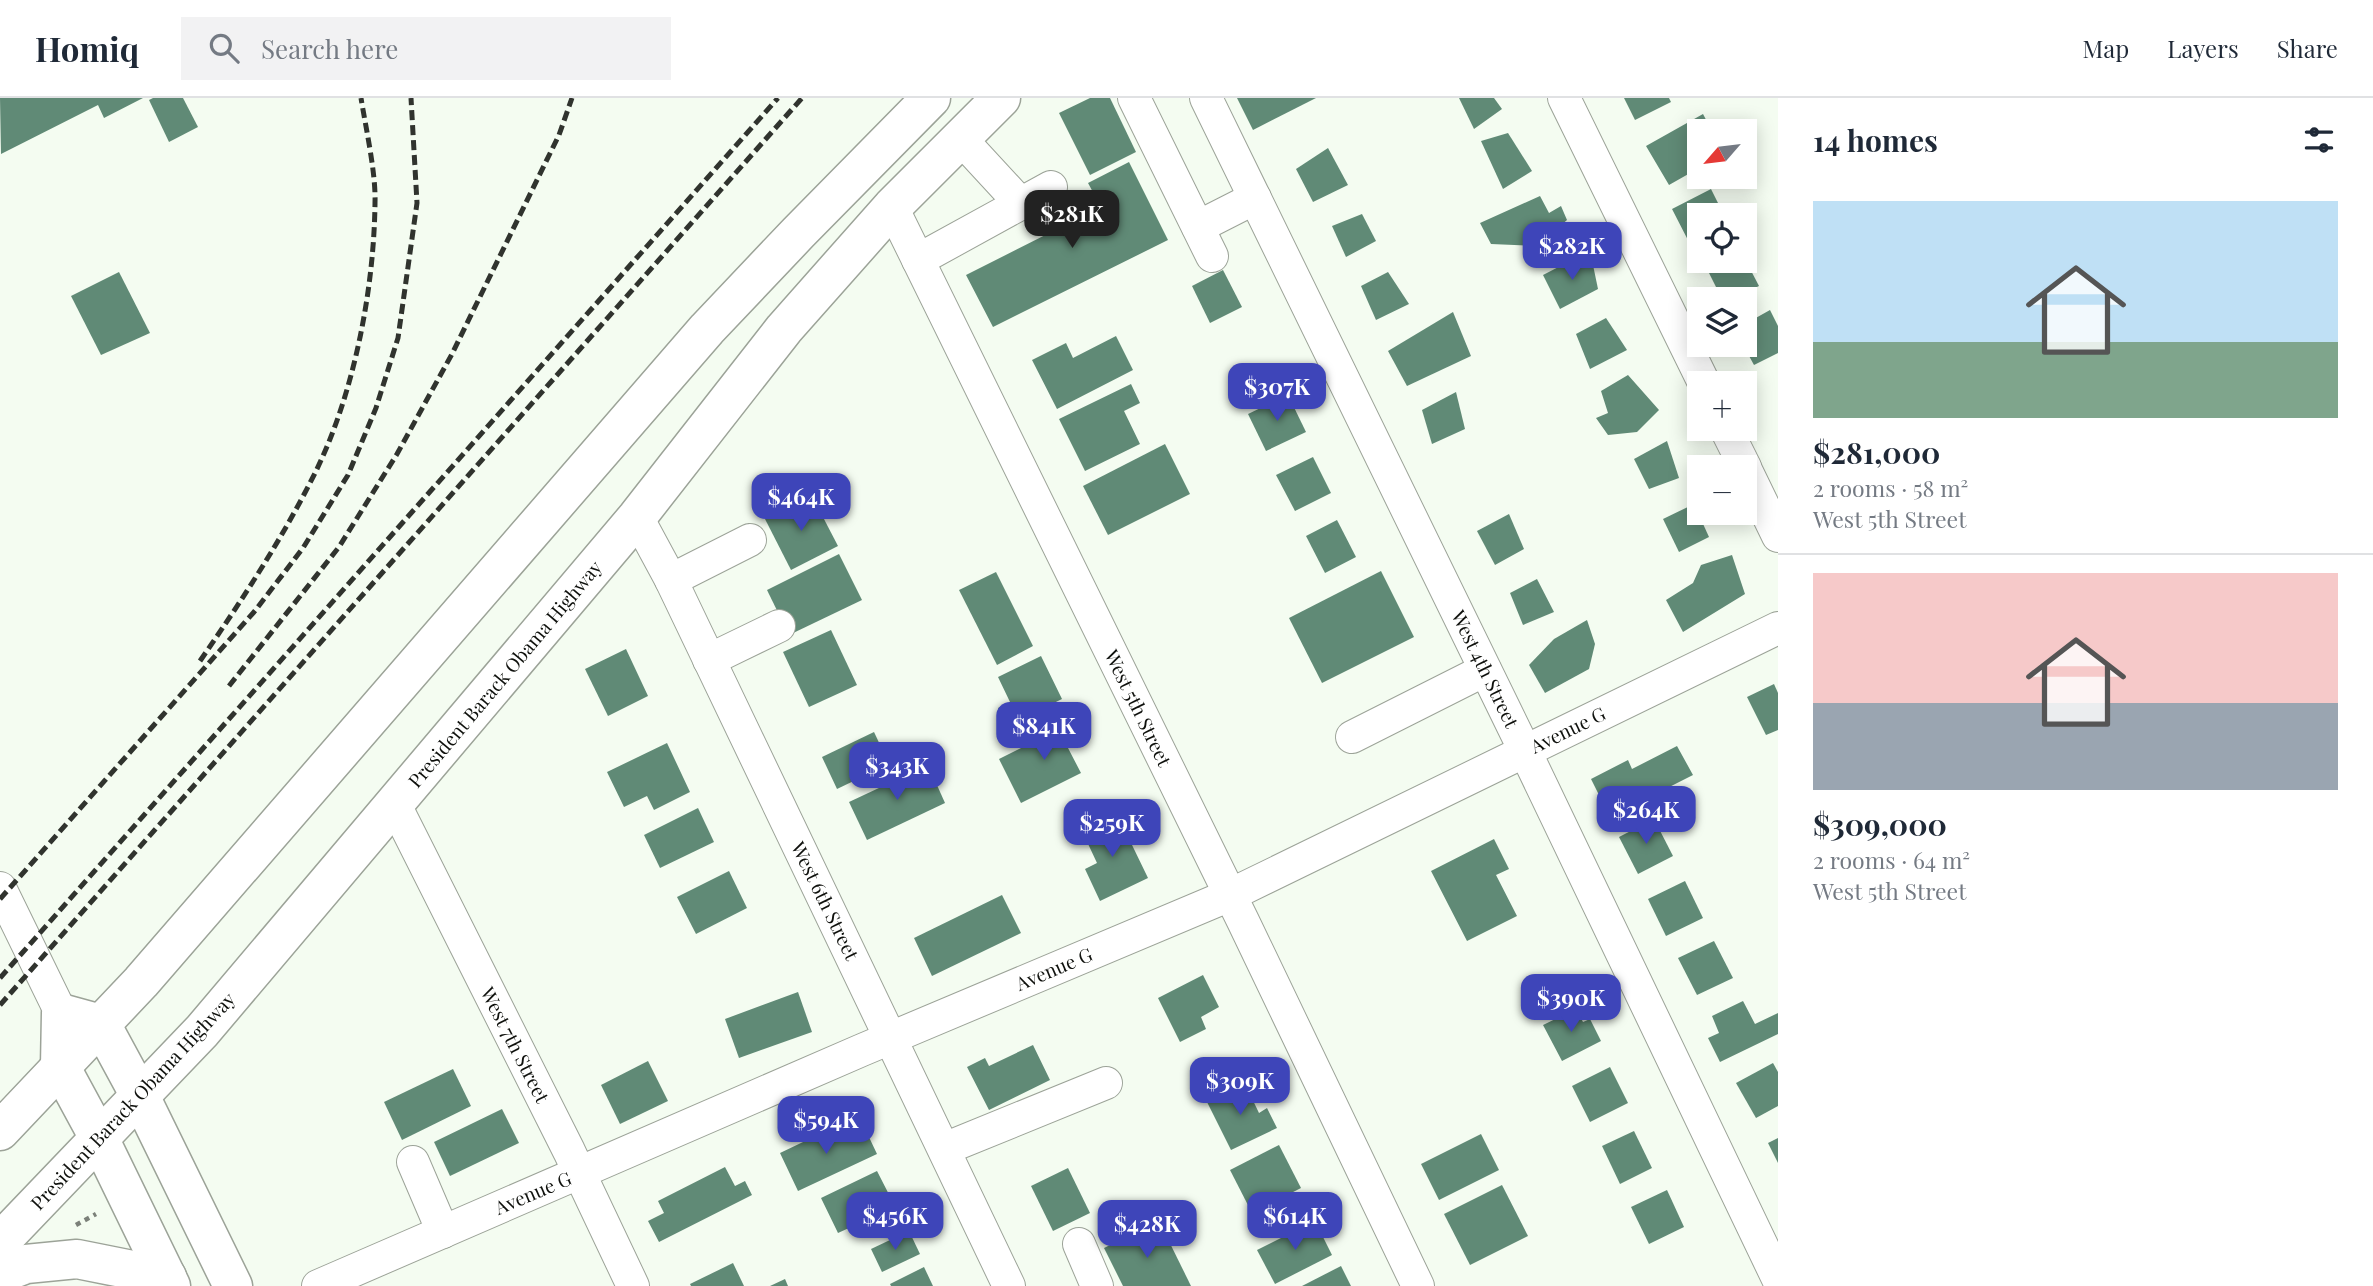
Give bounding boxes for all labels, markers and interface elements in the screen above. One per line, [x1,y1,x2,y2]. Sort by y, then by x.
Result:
search box [181,17,671,80]
text: Homiq [35,26,139,70]
icon: search [205,29,243,67]
text: Search here [261,31,398,66]
text: Map [2083,32,2129,64]
text: Layers [2167,32,2239,64]
text: Share [2277,32,2338,64]
north arrow [1687,119,1757,189]
map controls [1687,119,1757,525]
text: 14 homes [1813,120,1938,160]
icon: filters [2300,121,2338,159]
pin: $281K [1023,190,1121,250]
text: $281K [1040,197,1104,228]
button: locate [1687,203,1757,273]
pin: $282K [1523,222,1621,282]
text: $282K [1539,229,1605,260]
icon: home [2013,247,2139,373]
button: layers [1687,287,1757,357]
pin: $307K [1228,364,1326,423]
text: $307K [1244,370,1310,401]
button: + [1687,371,1757,441]
text: $281,000 [1813,432,1940,472]
button: − [1687,455,1757,525]
text: 2 rooms · 58 m² [1813,472,1968,503]
pin: $464K [752,474,850,533]
text: $464K [768,480,834,511]
text: West 5th Street [1813,503,1966,534]
street label: President Barack Obama Highway [401,554,607,792]
street label: West 4th Street [1446,605,1526,732]
icon: home [2013,619,2139,745]
street label: West 5th Street [1099,644,1178,770]
street label: Avenue G [1525,700,1610,759]
pin: $841K [995,702,1093,762]
text: $841K [1012,709,1076,740]
pin: $343K [848,742,946,802]
text: $343K [865,749,929,780]
pin: $264K [1597,786,1695,846]
text: $264K [1613,793,1679,824]
pin: $259K [1063,800,1161,859]
text: $309,000 [1813,804,1947,844]
text: $259K [1080,806,1144,837]
street label: West 6th Street [786,836,866,964]
text: 2 rooms · 64 m² [1813,844,1970,875]
text: West 5th Street [1813,875,1966,906]
street label: Avenue G [1010,940,1096,996]
pin: $390K [1522,974,1620,1034]
street label: West 7th Street [475,981,556,1107]
text: $390K [1537,981,1605,1012]
street label: President Barack Obama Highway [24,986,241,1215]
pin: $309K [1191,1058,1289,1117]
text: $309K [1206,1064,1274,1095]
pin: $594K [777,1096,875,1156]
text: $594K [793,1103,859,1134]
street label: Avenue G [489,1164,575,1220]
pin: $456K [846,1192,944,1252]
pin: $614K [1246,1192,1344,1252]
text: $456K [862,1199,928,1230]
text: $614K [1263,1199,1327,1230]
pin: $428K [1098,1200,1196,1260]
text: $428K [1114,1207,1180,1238]

